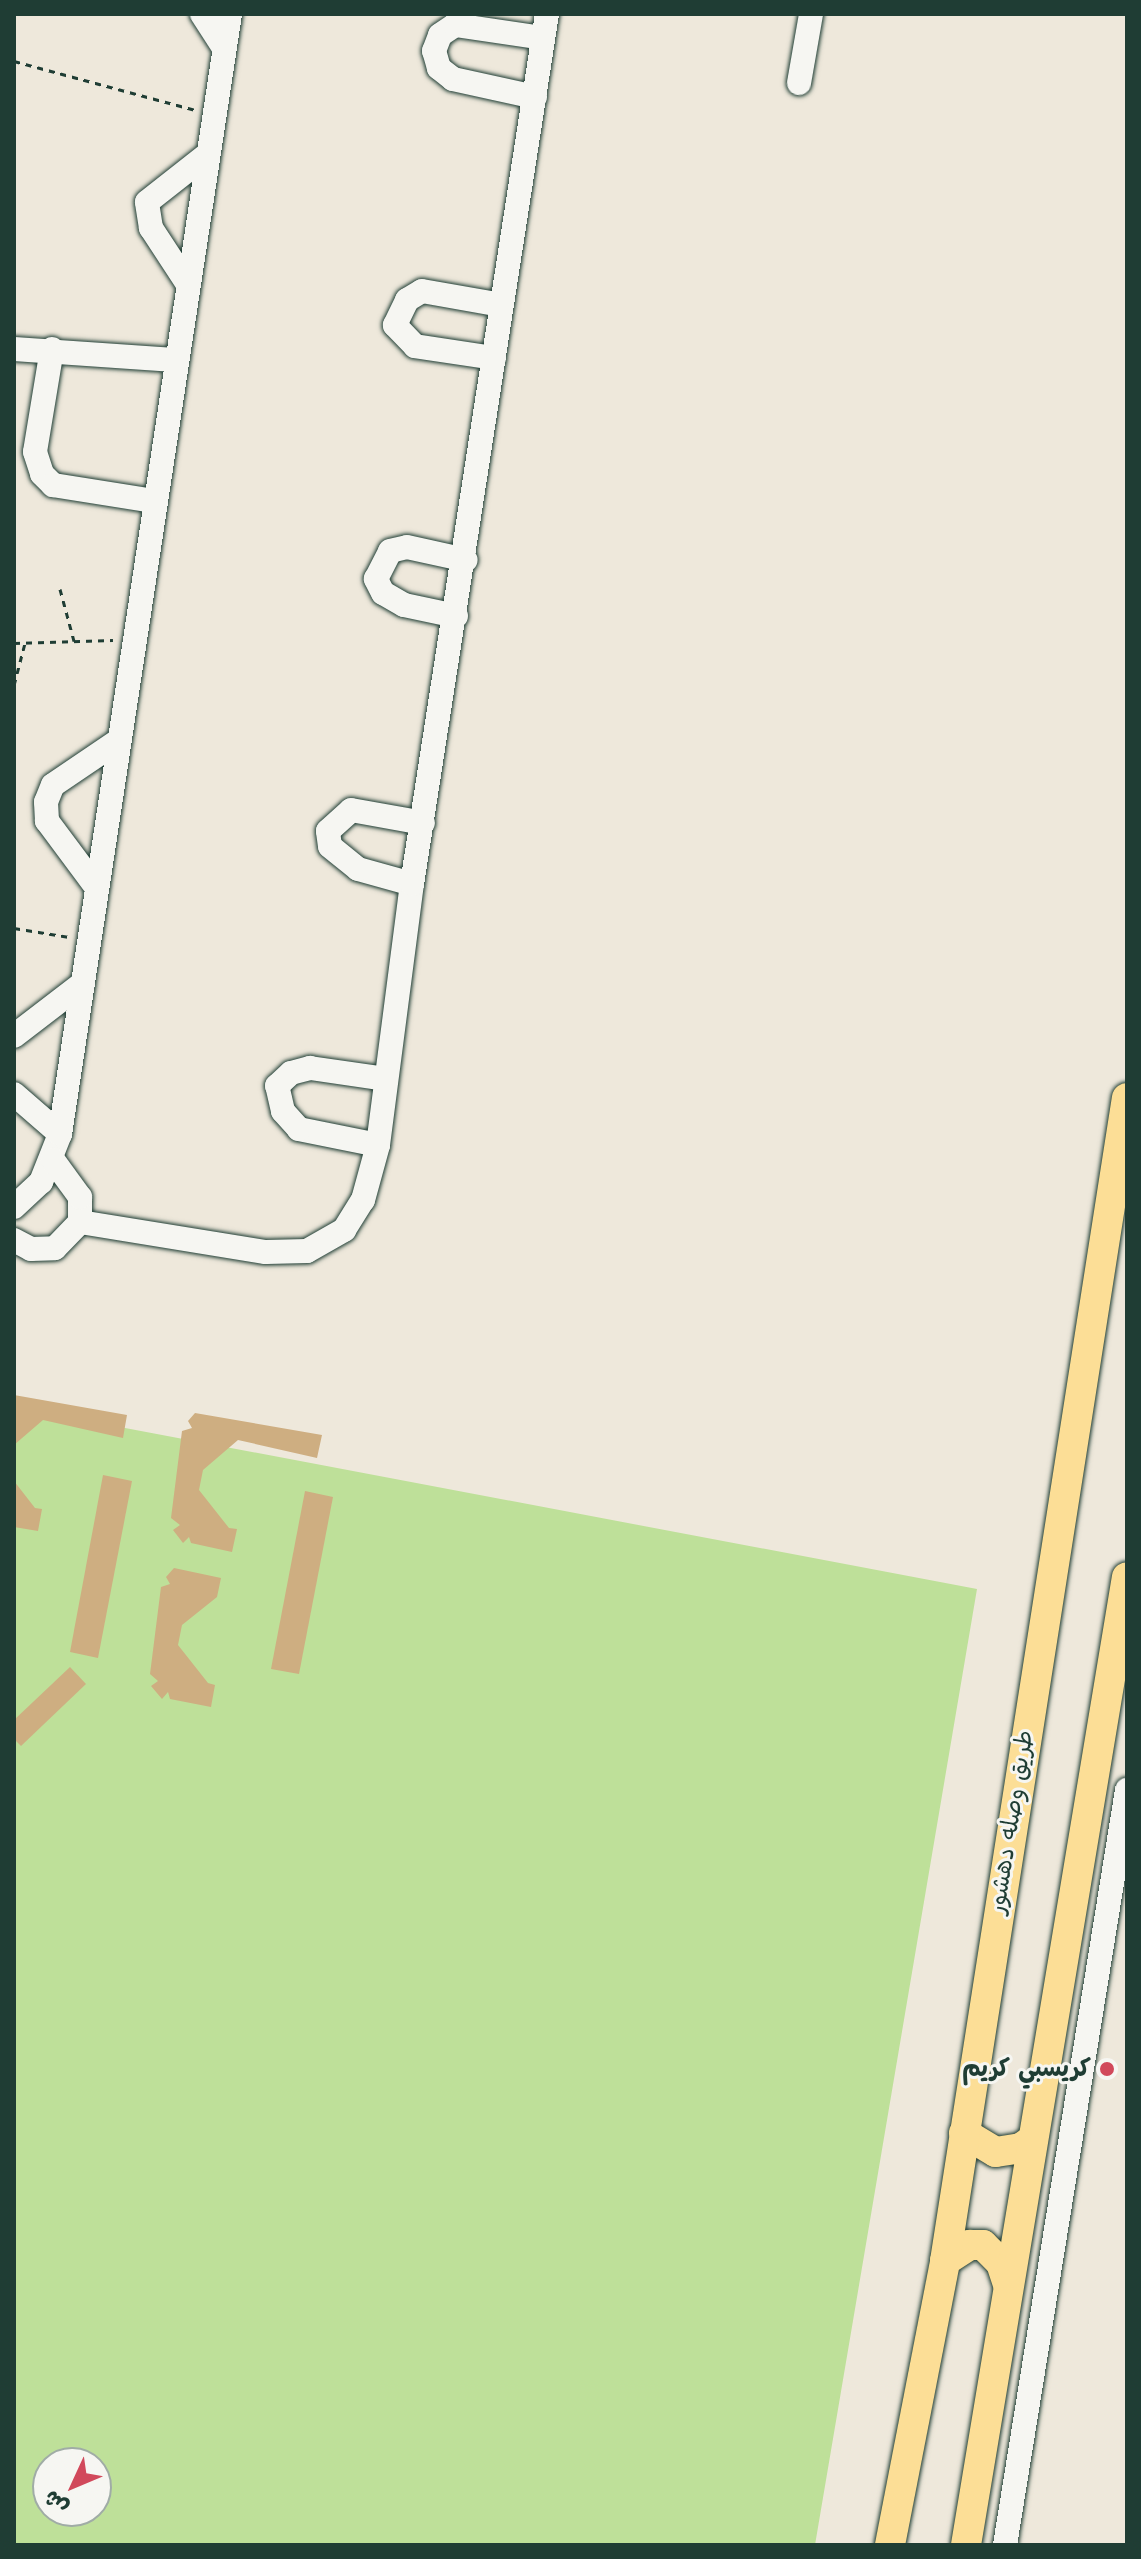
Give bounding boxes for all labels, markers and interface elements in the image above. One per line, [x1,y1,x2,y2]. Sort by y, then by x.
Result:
street label: طريق وصله دهشور [982,1728,1040,1916]
place label: كريسبي كريم [962,2055,1091,2083]
marker: كريسبي كريم [1098,2060,1116,2078]
north arrow [32,2447,112,2527]
text: ش [37,2484,75,2521]

